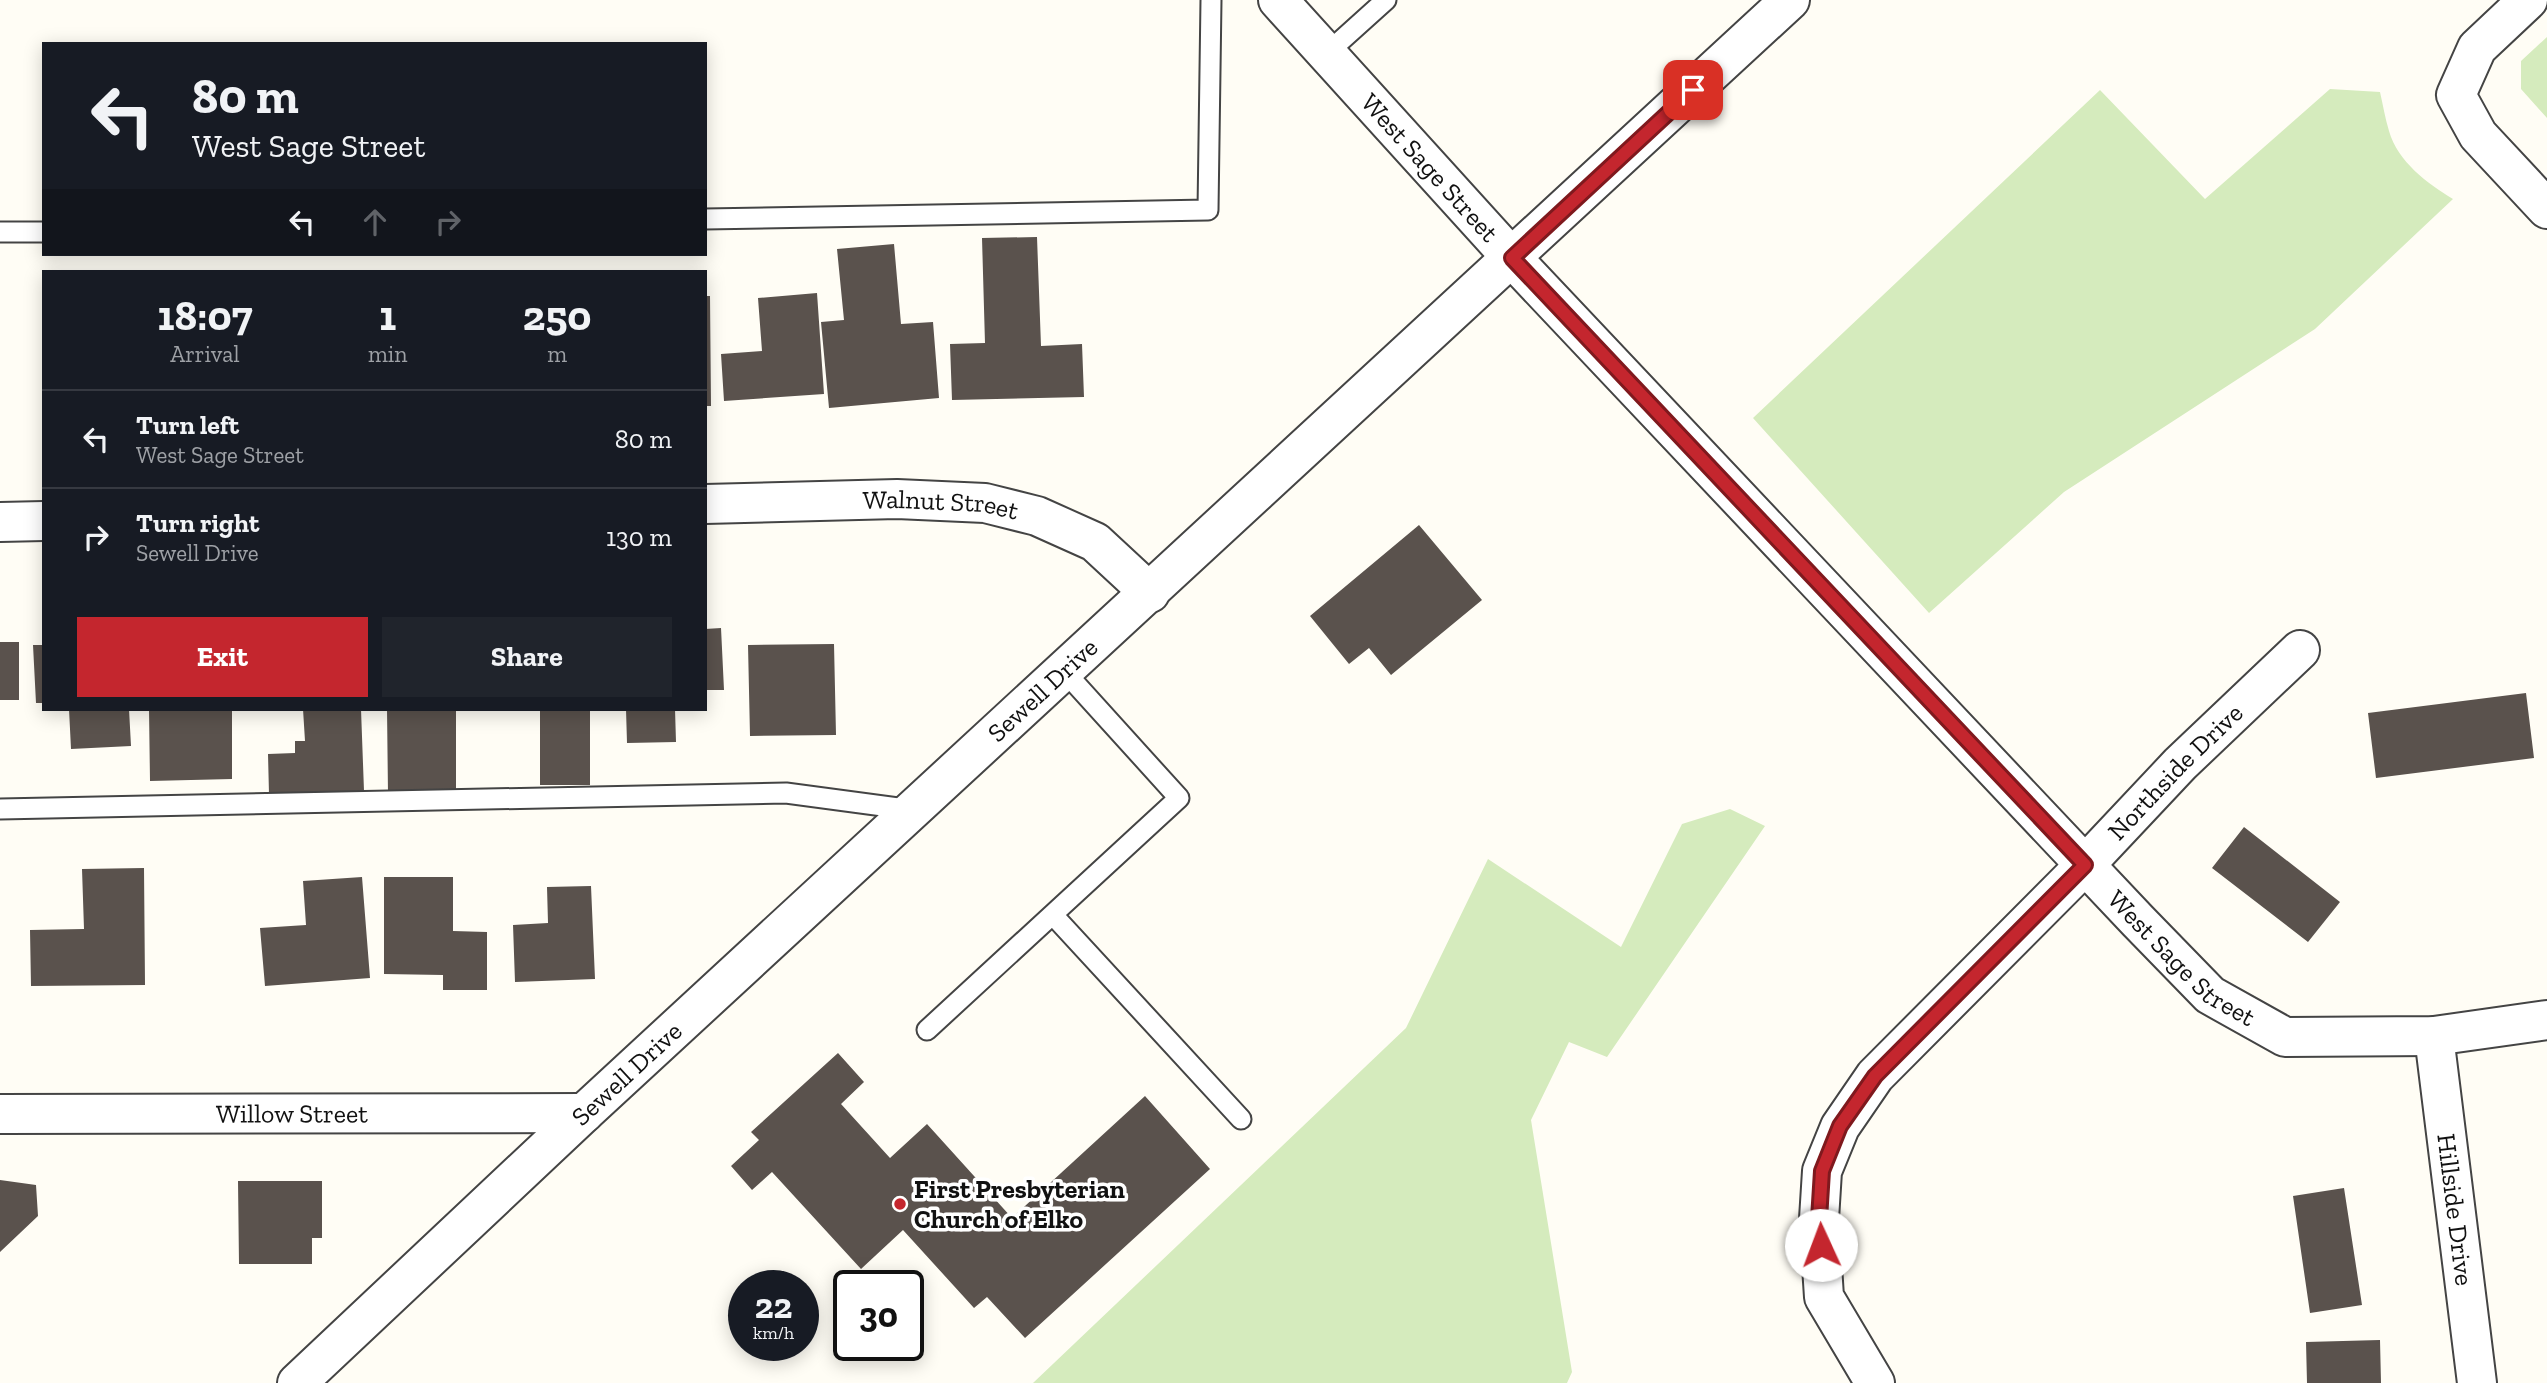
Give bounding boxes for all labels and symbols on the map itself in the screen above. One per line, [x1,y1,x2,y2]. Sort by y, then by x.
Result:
pin [1663,60,1723,120]
street label: West Sage Street [1354,86,1506,249]
street label: Walnut Street [862,483,1022,527]
street label: Sewell Drive [981,631,1104,749]
street label: Northside Drive [2101,697,2250,847]
street label: West Sage Street [2101,883,2261,1033]
street label: Sewell Drive [565,1015,688,1132]
street label: Willow Street [216,1097,368,1130]
street label: Hillside Drive [2430,1132,2481,1288]
place label: First Presbyterian Church of Elko [914,1173,1126,1235]
marker: First Presbyterian Church of Elko [892,1196,908,1212]
position arrow [1784,1208,1858,1282]
speed limit sign: 30 [833,1270,924,1361]

